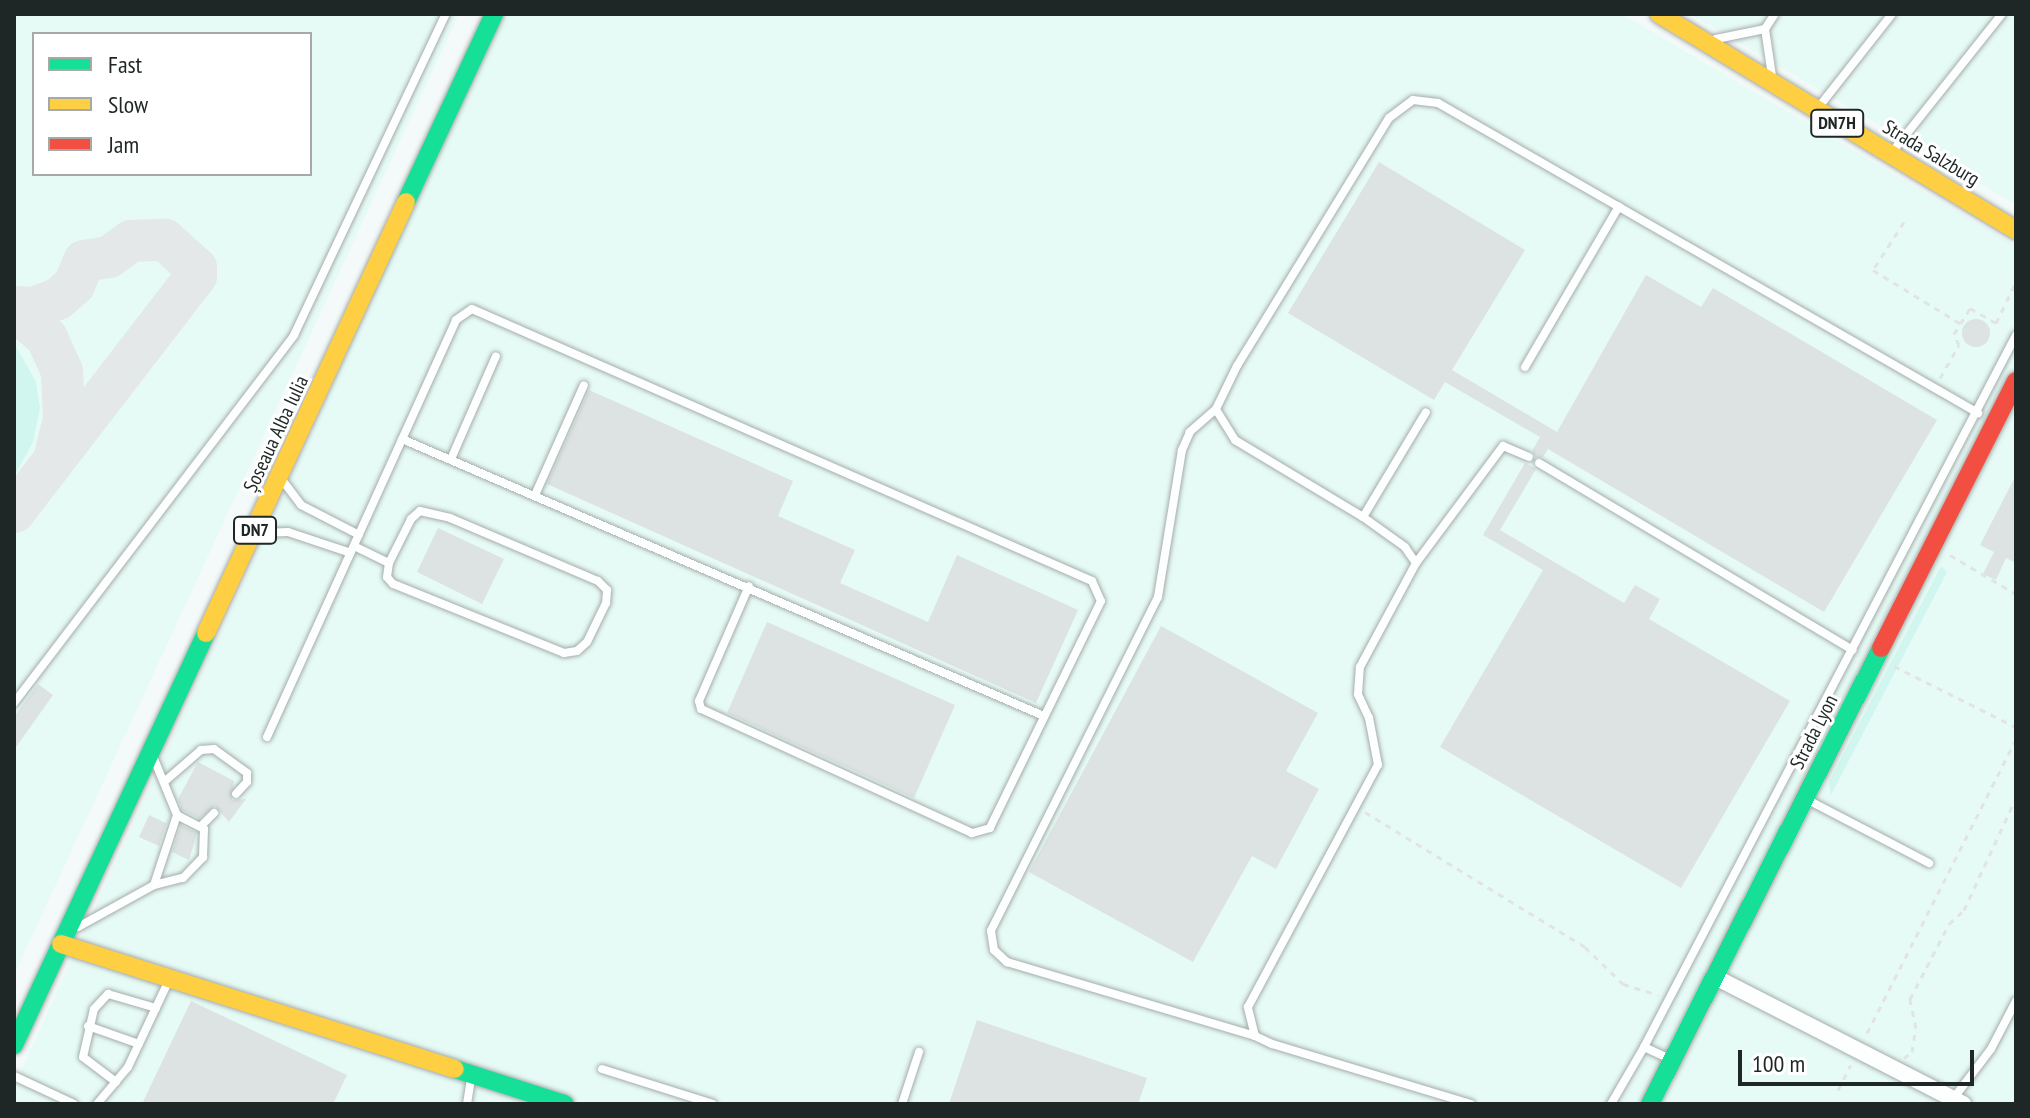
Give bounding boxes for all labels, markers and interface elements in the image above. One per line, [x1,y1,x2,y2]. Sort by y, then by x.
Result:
legend [32,32,312,176]
text: Fast [108,49,142,80]
text: Slow [108,89,148,120]
road number: DN7H [1809,109,1865,137]
street label: Strada Salzburg [1878,115,1984,191]
text: Jam [108,129,139,160]
street label: Șoseaua Alba Iulia [238,372,314,496]
road number: DN7 [233,516,277,544]
street label: Strada Lyon [1785,691,1843,773]
scale bar [1742,1034,1978,1084]
text: 100 m [1752,1048,1805,1079]

